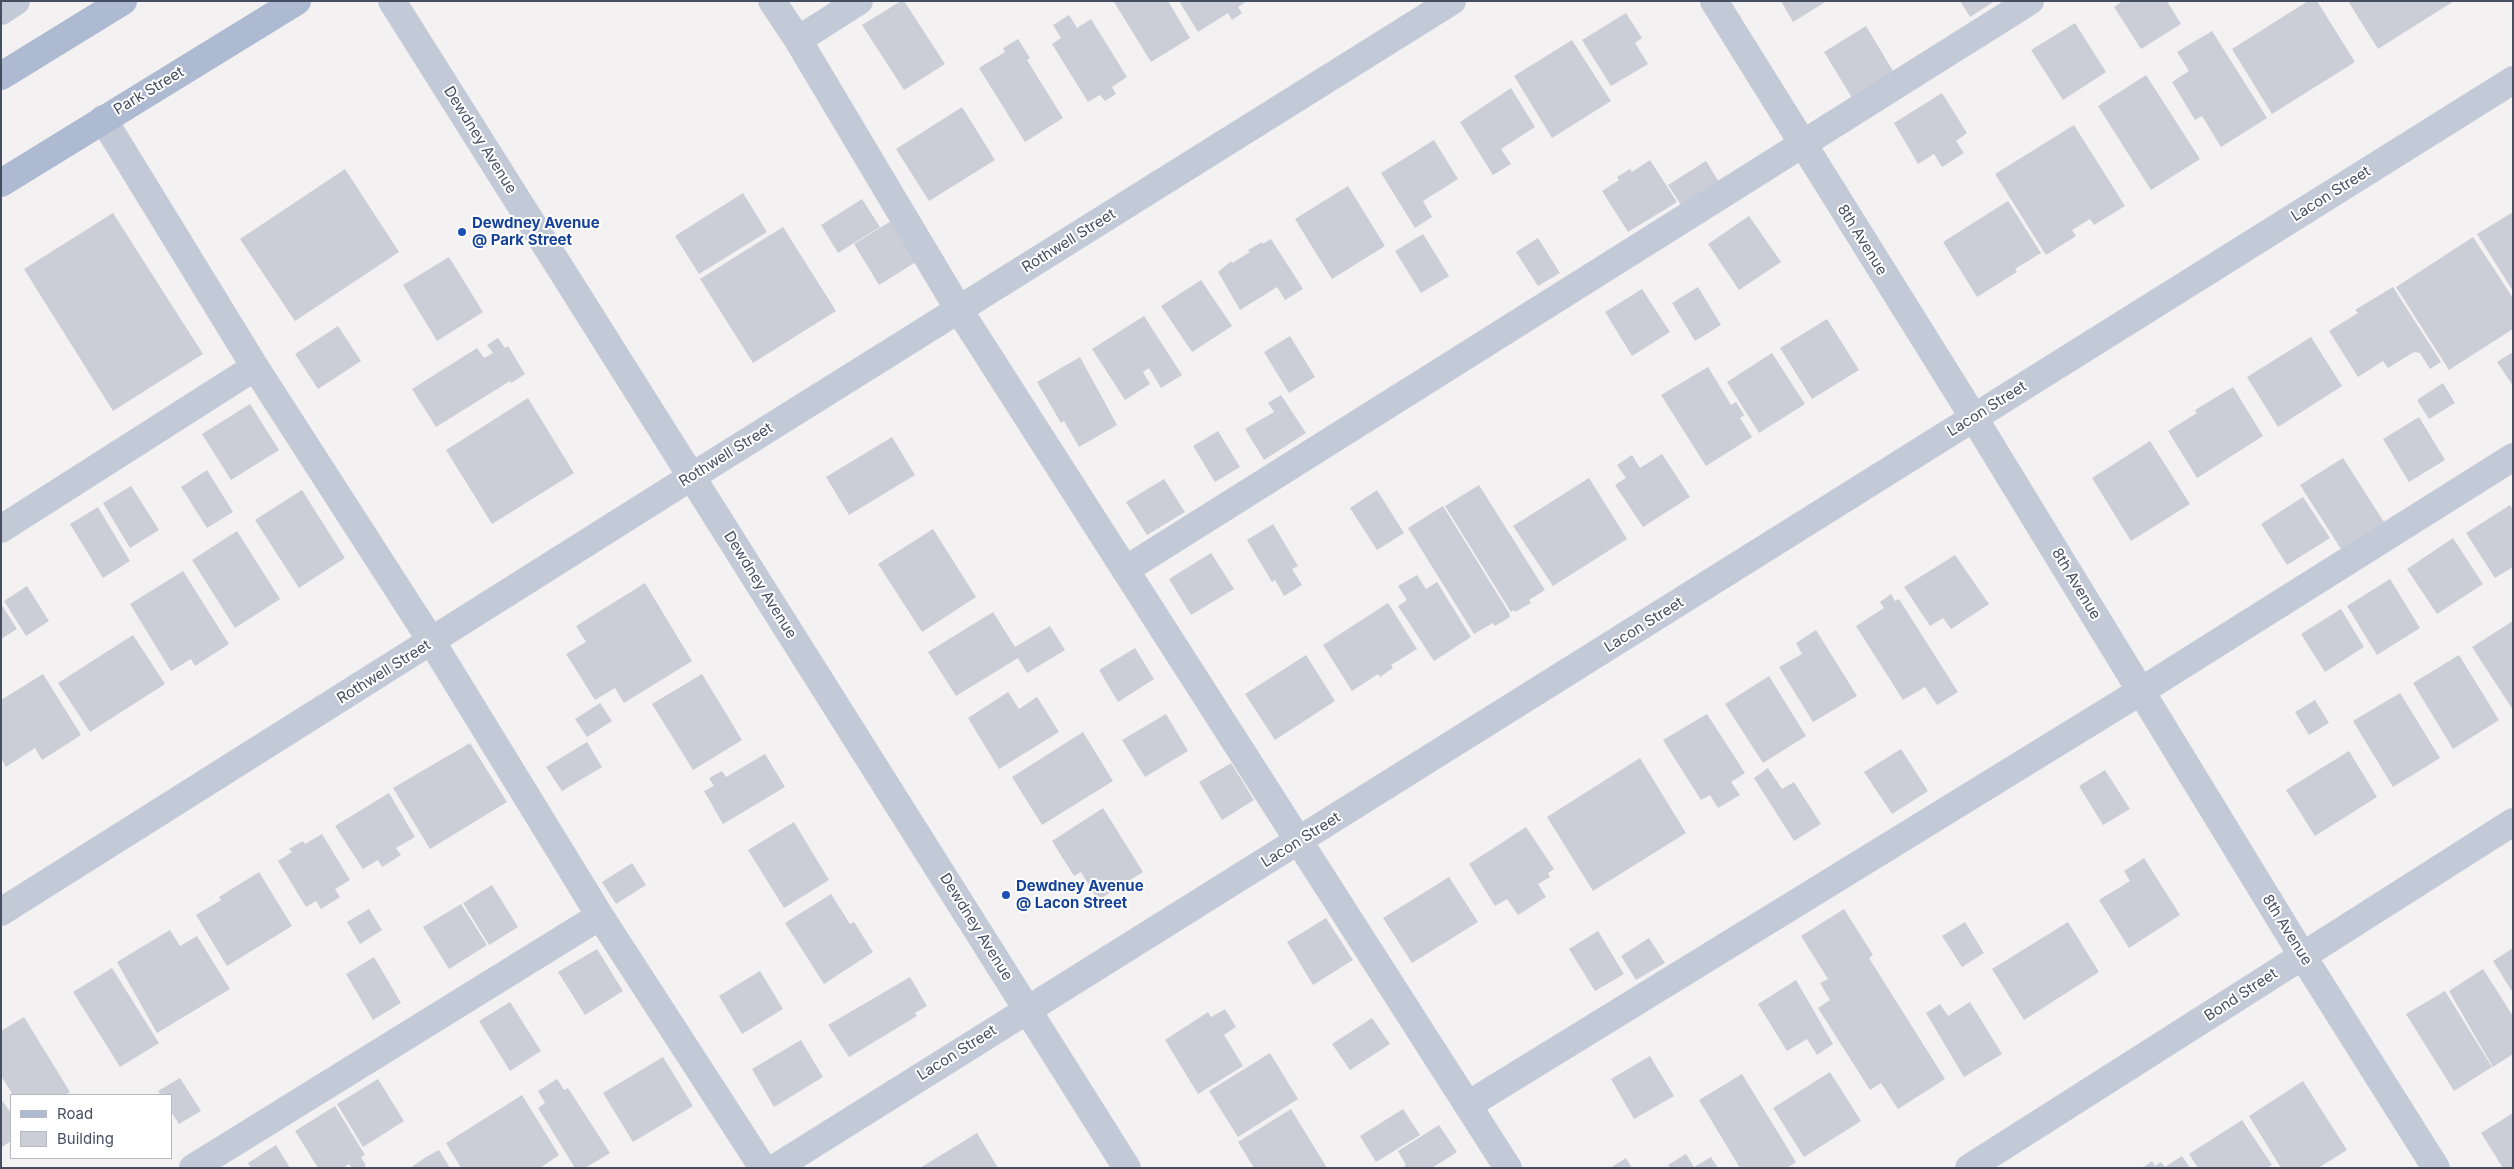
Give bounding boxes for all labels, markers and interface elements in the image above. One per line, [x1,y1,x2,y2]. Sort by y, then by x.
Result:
street label: Park Street [111,63,187,119]
street label: Dewdney Avenue [440,83,520,197]
street label: Lacon Street [2288,163,2374,225]
street label: 8th Avenue [1833,201,1891,279]
street label: Rothwell Street [1019,205,1119,277]
place label: Dewdney Avenue @ Park Street [472,214,600,249]
marker: Dewdney Avenue @ Park Street [456,226,468,238]
street label: Lacon Street [1944,378,2030,440]
street label: Rothwell Street [676,419,776,491]
street label: Dewdney Avenue [720,528,800,642]
street label: 8th Avenue [2048,545,2104,623]
street label: Lacon Street [1601,594,1687,656]
street label: Rothwell Street [334,636,434,708]
street label: Lacon Street [1258,809,1344,871]
street label: Dewdney Avenue [936,870,1016,984]
place label: Dewdney Avenue @ Lacon Street [1016,877,1144,912]
marker: Dewdney Avenue @ Lacon Street [1000,889,1012,901]
street label: 8th Avenue [2258,891,2316,969]
street label: Bond Street [2201,965,2281,1025]
street label: Lacon Street [914,1022,1000,1084]
legend [10,1094,172,1159]
text: Road [57,1104,93,1123]
text: Building [57,1129,114,1148]

